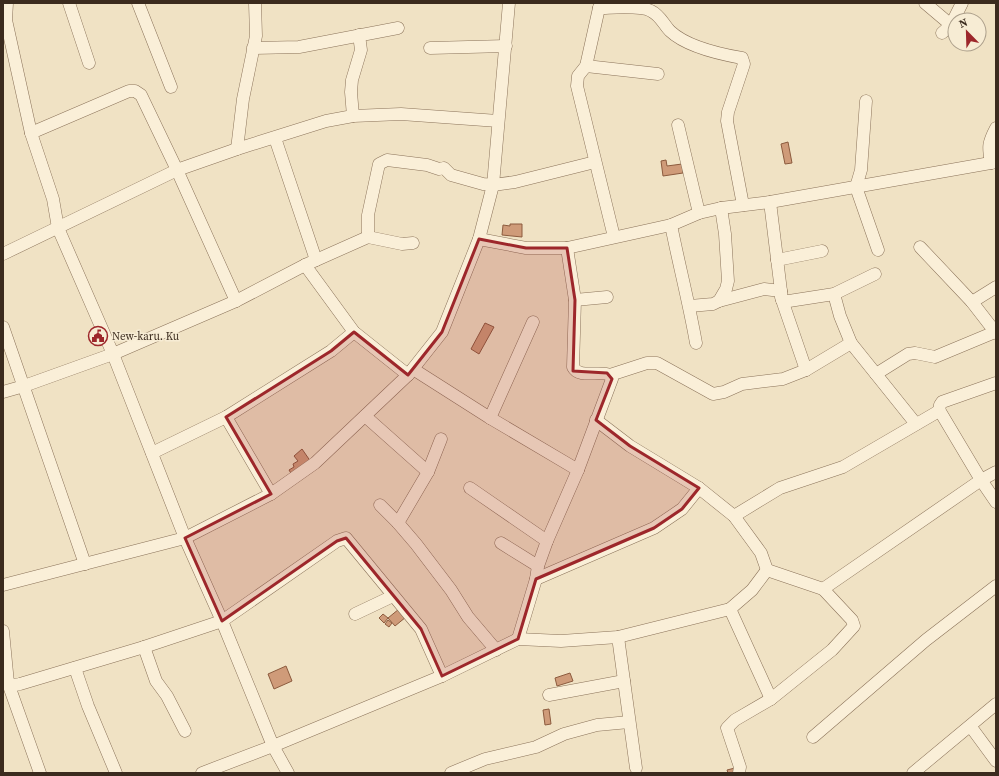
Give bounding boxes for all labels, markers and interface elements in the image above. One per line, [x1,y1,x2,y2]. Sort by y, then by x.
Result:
north arrow [947,12,987,52]
text: N [957,15,970,32]
public building icon: New-karu. Ku [87,325,109,347]
place label: New-karu. Ku [112,329,180,344]

